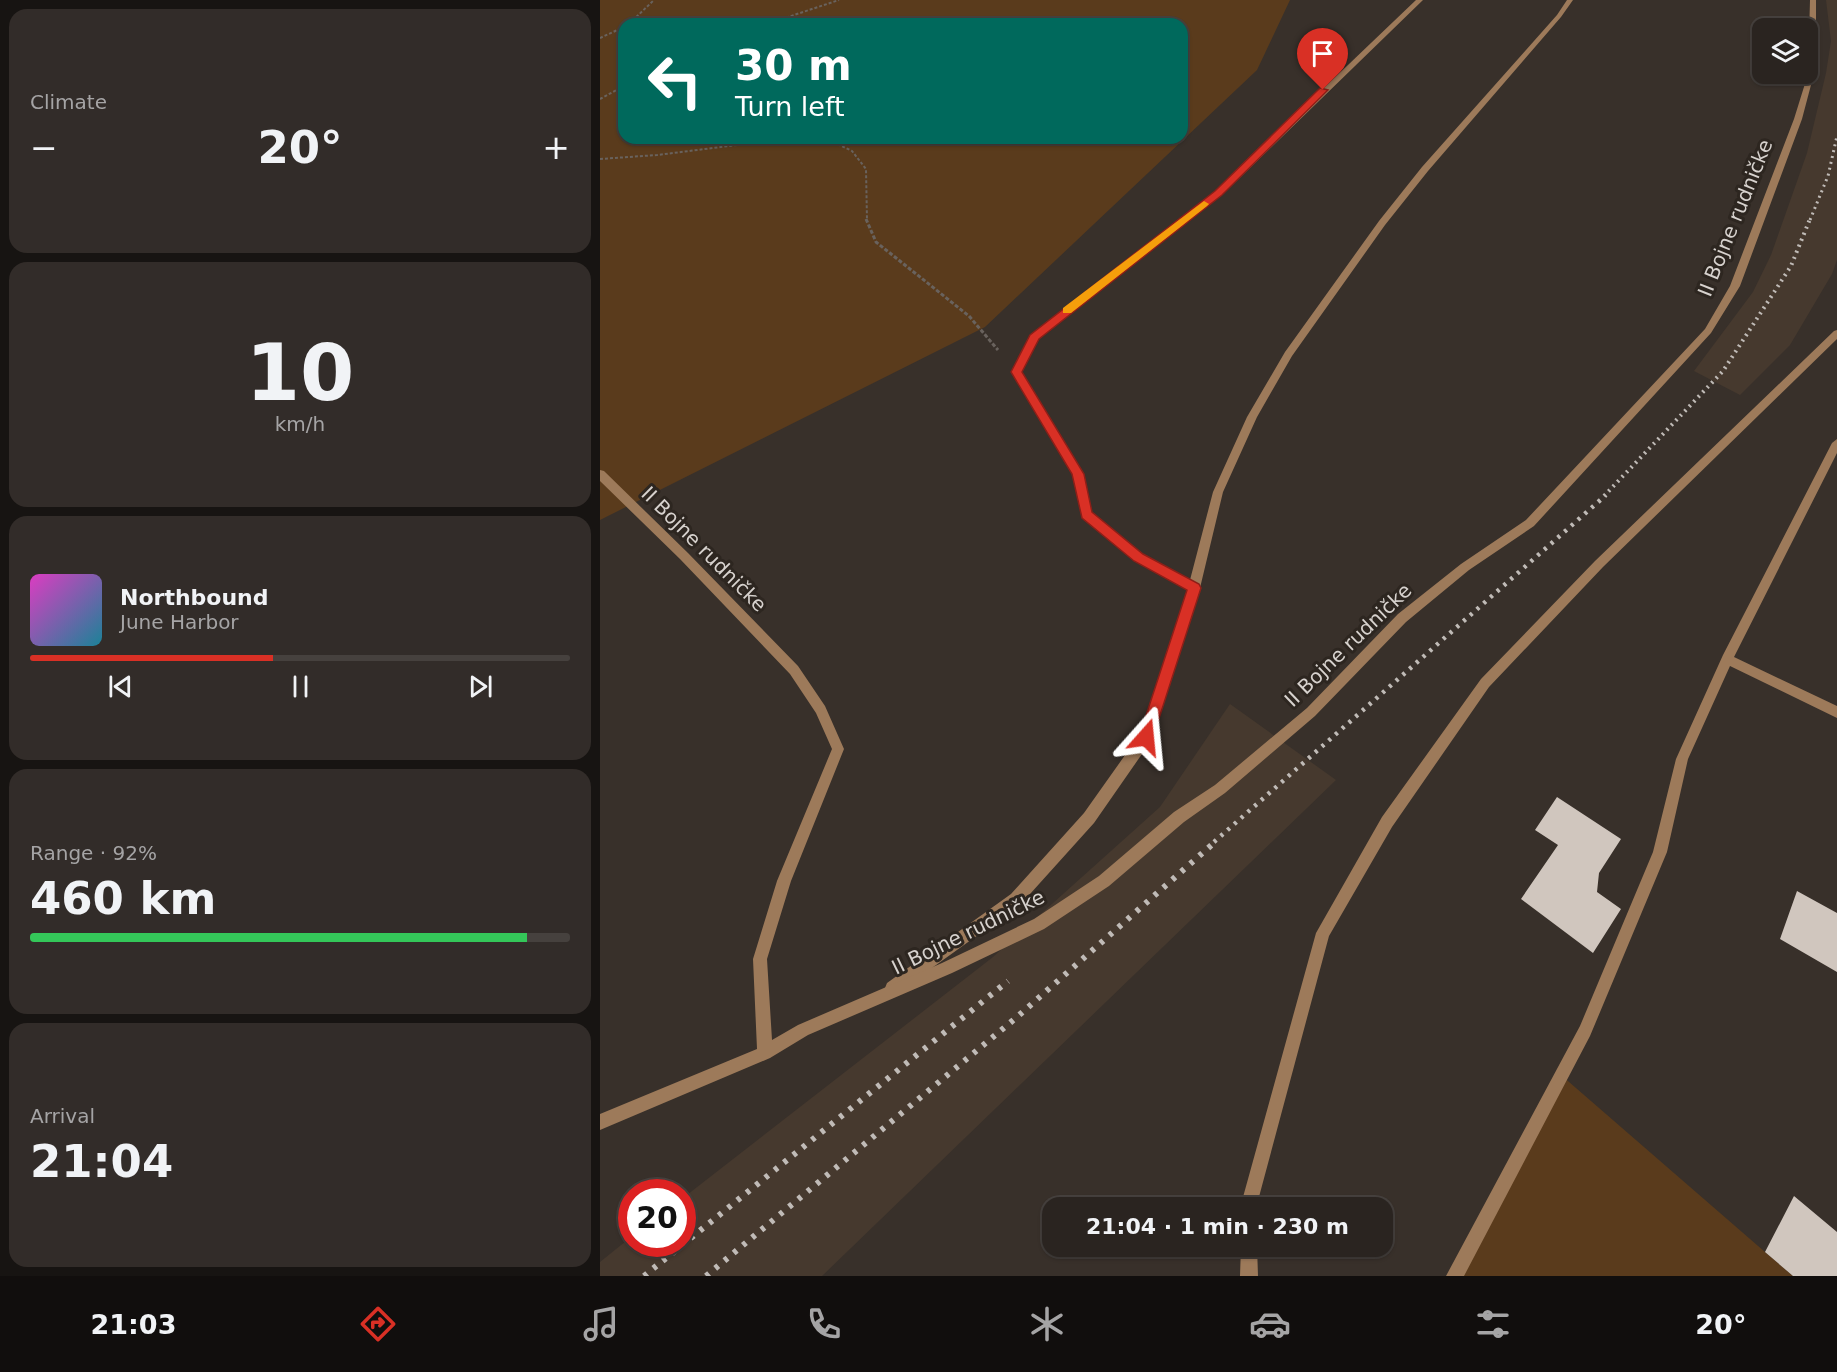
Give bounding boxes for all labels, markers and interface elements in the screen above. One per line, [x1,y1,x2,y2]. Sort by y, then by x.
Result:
map controls [1752,18,1818,84]
button: layers [1752,18,1818,84]
pin [1297,28,1348,90]
icon: arrive [1306,37,1339,70]
text: 30 m [735,41,852,90]
icon: left [636,42,714,120]
text: Climate [30,90,107,114]
text: Turn left [735,91,845,122]
text: 20° [257,121,343,174]
text: − [30,128,58,167]
text: + [542,128,570,167]
street label: II Bojne rudničke [1693,136,1777,300]
text: 10 [246,328,354,418]
text: km/h [275,412,325,436]
street label: II Bojne rudničke [636,481,772,617]
street label: II Bojne rudničke [1280,578,1416,712]
text: Northbound [120,585,269,610]
text: June Harbor [120,610,239,634]
icon: previous [104,670,137,703]
icon: pause [284,670,317,703]
icon: next [464,670,497,703]
position arrow [1114,705,1178,769]
text: Range · 92% [30,841,157,865]
text: 460 km [30,872,216,925]
street label: II Bojne rudničke [888,885,1048,979]
text: Arrival [30,1104,95,1128]
text: 21:04 [30,1135,173,1188]
speed limit sign: 20 [618,1179,696,1257]
text: 21:04 · 1 min · 230 m [1086,1214,1349,1239]
icon: directions [357,1303,399,1345]
icon: music [580,1303,622,1345]
icon: phone [803,1303,845,1345]
icon: climate [1026,1303,1068,1345]
icon: car [1249,1303,1291,1345]
icon: filters [1472,1303,1514,1345]
text: 21:03 [90,1309,176,1340]
text: 20° [1695,1309,1746,1340]

